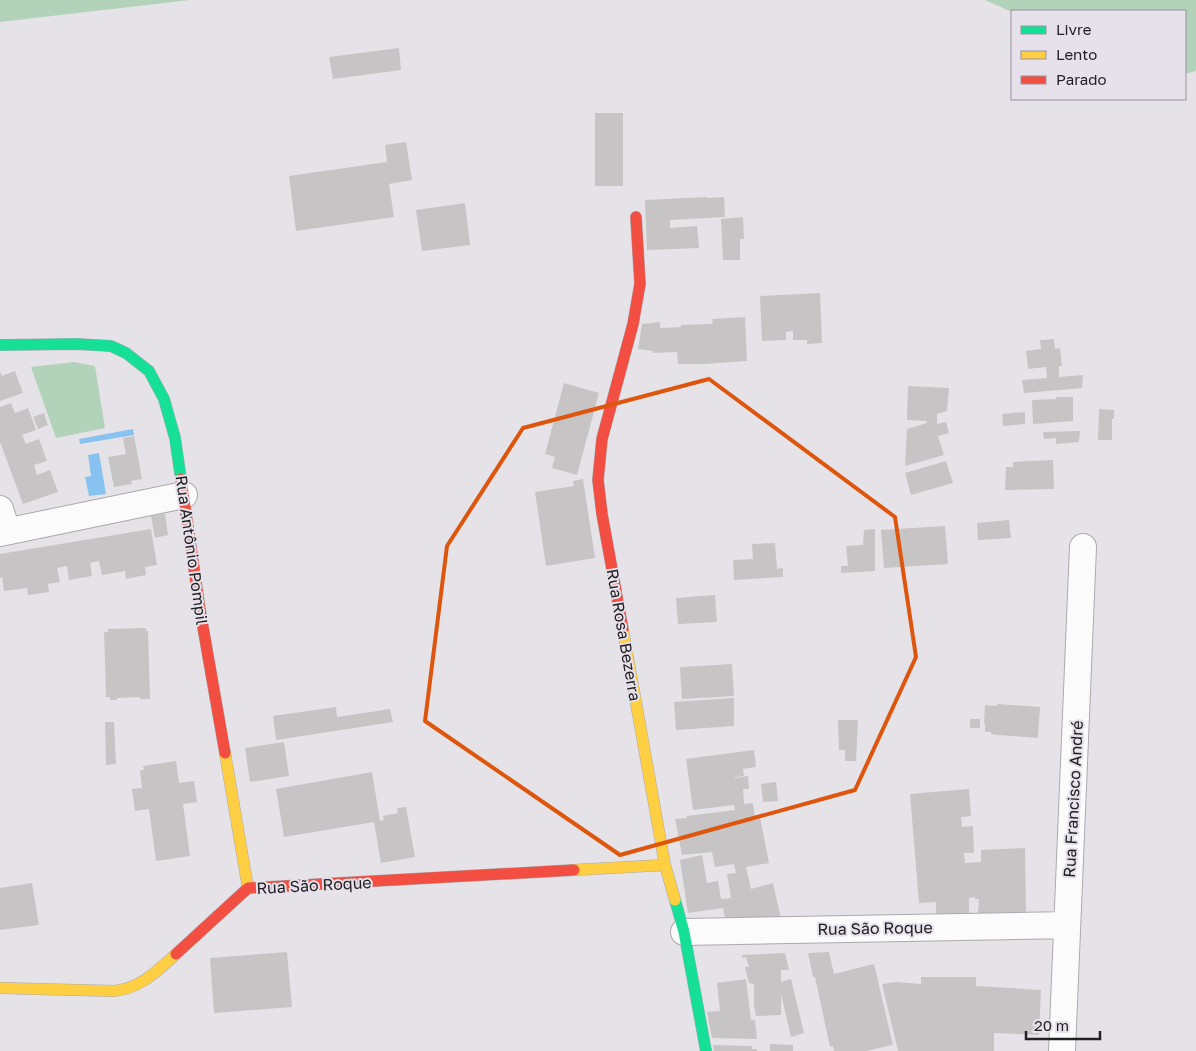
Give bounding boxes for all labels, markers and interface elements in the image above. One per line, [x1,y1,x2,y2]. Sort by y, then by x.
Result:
legend [1011,10,1186,100]
text: Livre [1056,20,1092,38]
text: Lento [1056,45,1097,63]
text: Parado [1056,70,1107,88]
street label: Rua Antônio Pompil [172,474,212,626]
street label: Rua Rosa Bezerra [603,567,645,703]
street label: Rua Francisco André [1059,720,1087,878]
street label: Rua São Roque [256,872,372,898]
street label: Rua São Roque [817,917,933,939]
scale bar [1026,1008,1100,1040]
text: 20 m [1034,1016,1069,1034]

